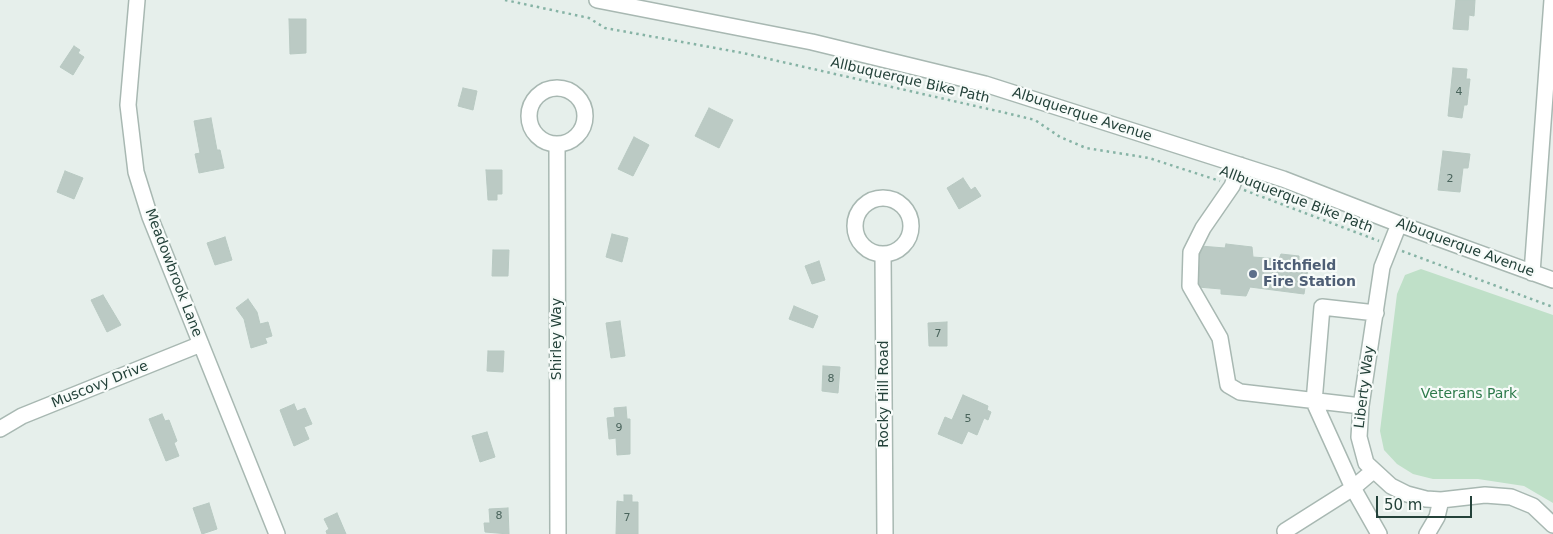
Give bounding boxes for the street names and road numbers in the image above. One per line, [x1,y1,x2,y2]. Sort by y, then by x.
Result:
street label: Allbuquerque Bike Path [829,55,991,107]
street label: Albuquerque Avenue [1010,84,1154,146]
street label: Allbuquerque Bike Path [1217,163,1375,237]
street label: Meadowbrook Lane [141,206,205,340]
street label: Albuquerque Avenue [1394,215,1536,281]
street label: Shirley Way [549,298,565,380]
street label: Rocky Hill Road [876,340,892,448]
street label: Liberty Way [1352,345,1378,429]
street label: Muscovy Drive [49,358,151,412]

